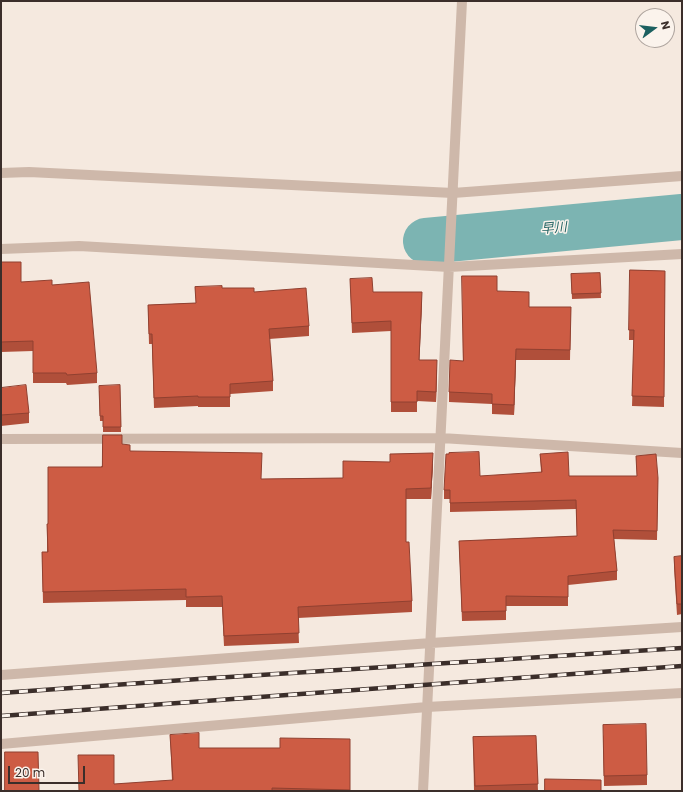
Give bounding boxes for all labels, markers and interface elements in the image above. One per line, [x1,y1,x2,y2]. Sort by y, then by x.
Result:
north arrow [635,8,675,48]
text: N [657,19,674,31]
water label: 早川 [540,220,568,238]
scale bar [10,758,87,784]
text: 20 m [15,764,45,781]

